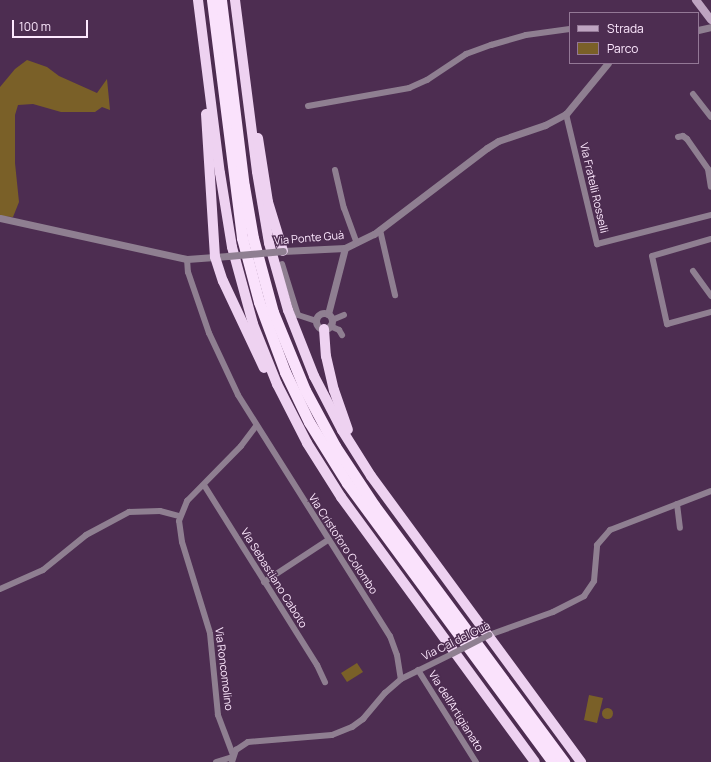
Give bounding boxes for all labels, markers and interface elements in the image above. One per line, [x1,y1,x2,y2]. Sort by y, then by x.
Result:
scale bar [14,12,90,38]
legend [569,12,699,64]
text: 100 m [19,18,51,35]
text: Strada [607,20,644,37]
text: Parco [607,40,638,57]
street label: Via Fratelli Rosselli [577,142,611,234]
street label: Via Ponte Guà [273,228,345,248]
street label: Via Cristoforo Colombo [306,491,380,597]
street label: Via Sebastiano Caboto [238,526,310,630]
street label: Via Cal del Guà [420,619,492,663]
street label: Via Roncomolino [212,627,236,711]
street label: Via dell'Artigianato [426,668,486,754]

